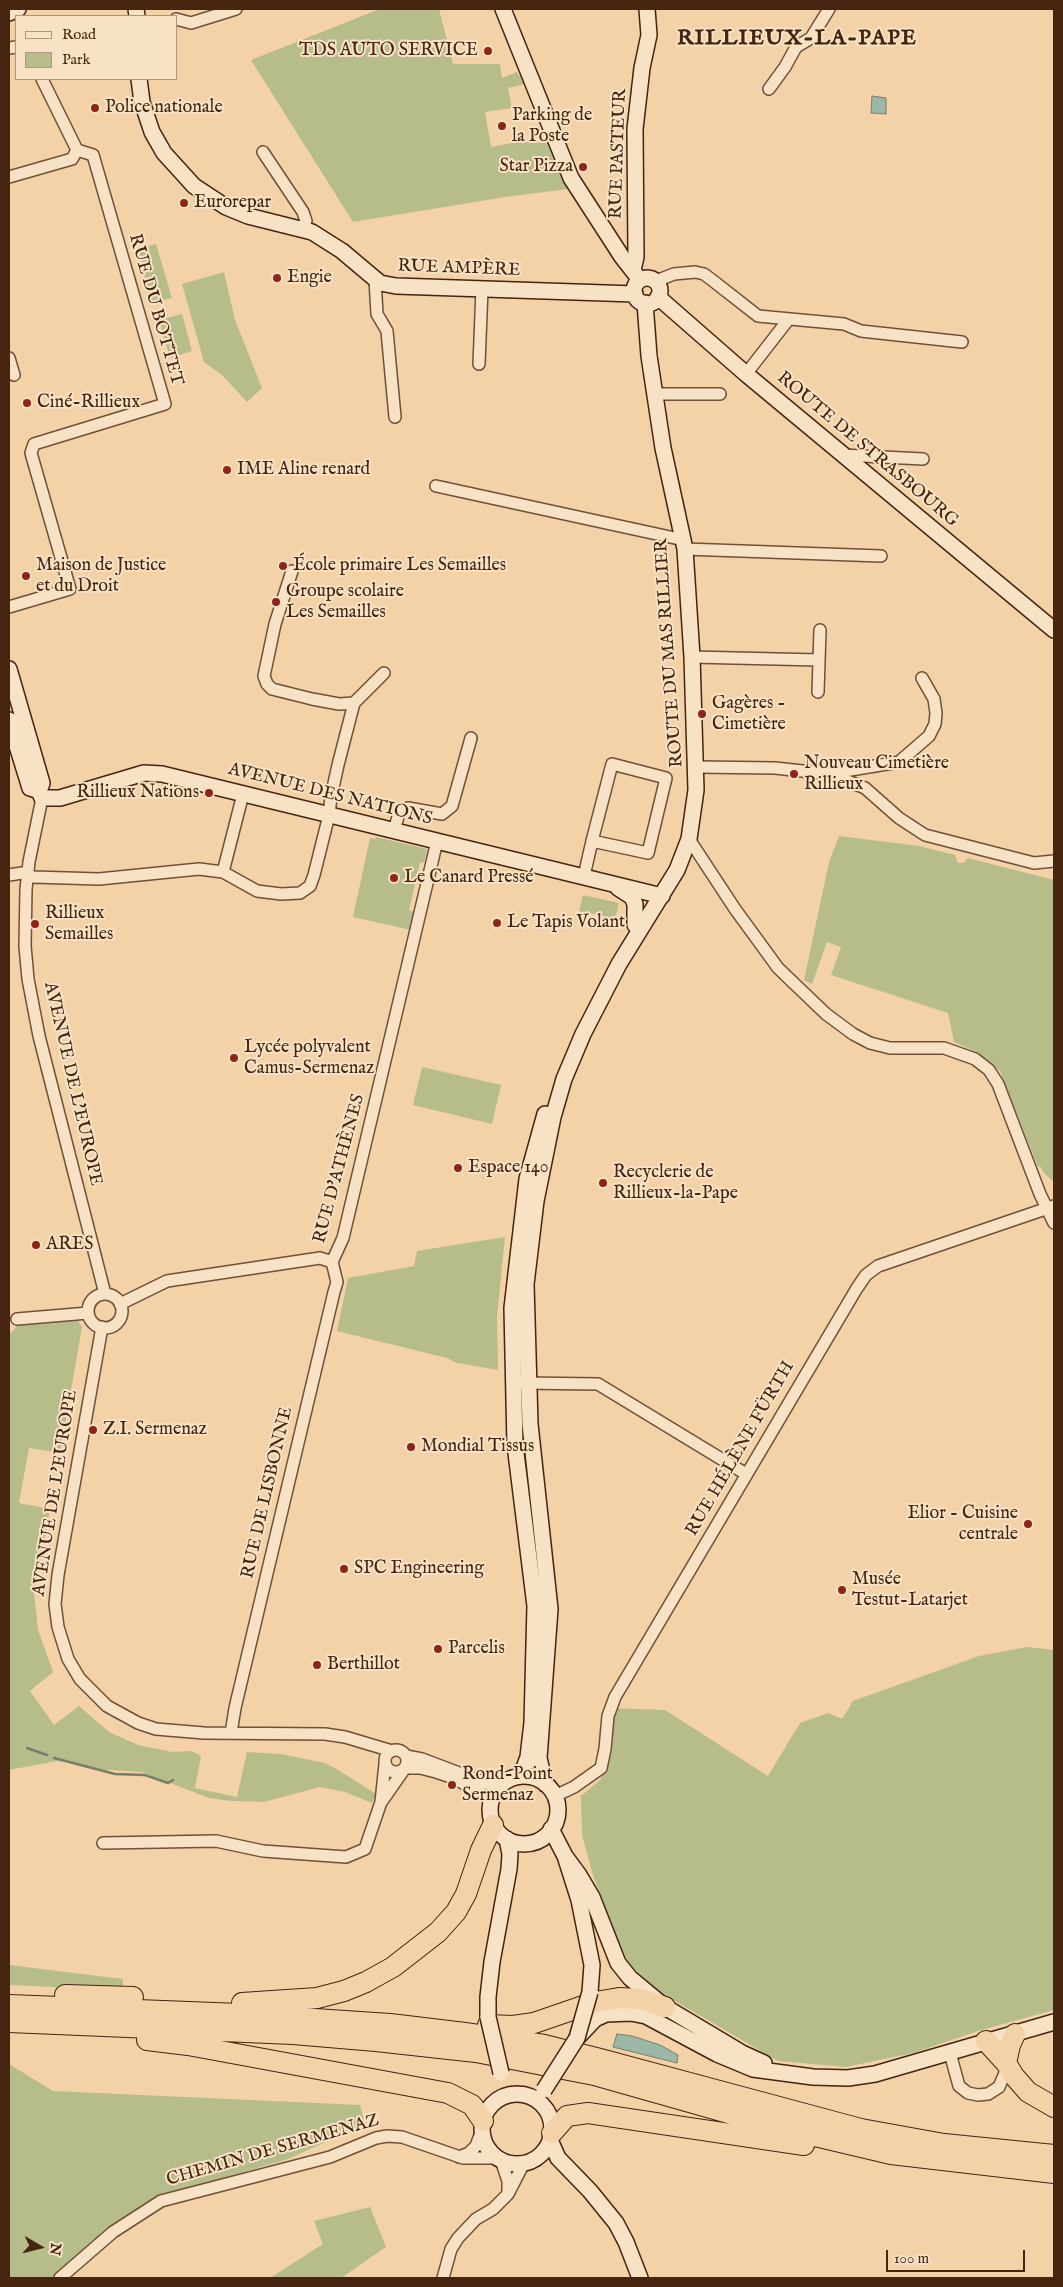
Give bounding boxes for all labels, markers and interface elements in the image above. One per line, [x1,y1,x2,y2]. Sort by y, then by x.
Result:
legend [15,15,178,80]
text: Road [62,25,96,44]
district label: RILLIEUX-LA-PAPE [675,26,919,52]
place label: TDS AUTO SERVICE [299,40,478,62]
marker: TDS AUTO SERVICE [482,45,494,57]
text: Park [62,50,91,69]
street label: RUE PASTEUR [606,89,632,219]
place label: Police nationale [105,97,223,119]
marker: Police nationale [89,102,101,114]
place label: Parking de la Poste [512,105,592,148]
marker: Parking de la Poste [496,120,508,132]
place label: Star Pizza [500,156,573,178]
marker: Star Pizza [577,161,589,173]
place label: Eurorepar [194,192,271,214]
marker: Eurorepar [178,197,190,209]
street label: RUE DU BOTTET [123,232,187,388]
street label: RUE AMPÈRE [397,256,521,282]
place label: Engie [287,267,332,289]
marker: Engie [271,272,283,284]
street label: ROUTE DE STRASBOURG [772,368,962,532]
place label: Ciné-Rillieux [37,392,140,414]
marker: Ciné-Rillieux [21,397,33,409]
place label: IME Aline renard [237,459,370,481]
marker: IME Aline renard [221,464,233,476]
street label: ROUTE DU MAS RILLIER [651,538,689,768]
place label: Maison de Justice et du Droit [36,555,166,598]
place label: École primaire Les Semailles [293,555,506,577]
marker: École primaire Les Semailles [277,560,289,572]
marker: Maison de Justice et du Droit [20,570,32,582]
place label: Groupe scolaire Les Semailles [286,581,404,624]
marker: Groupe scolaire Les Semailles [270,596,282,608]
place label: Gagères - Cimetière [712,693,786,736]
marker: Gagères - Cimetière [696,708,708,720]
place label: Nouveau Cimetière Rillieux [804,753,949,796]
street label: AVENUE DES NATIONS [226,759,434,831]
marker: Nouveau Cimetière Rillieux [788,768,800,780]
place label: Rillieux Nations [76,782,199,804]
marker: Rillieux Nations [203,787,215,799]
place label: Le Canard Pressé [404,867,533,889]
marker: Le Canard Pressé [388,872,400,884]
place label: Rillieux Semailles [45,903,113,946]
place label: Le Tapis Volant [507,912,625,934]
marker: Le Tapis Volant [491,917,503,929]
marker: Rillieux Semailles [29,918,41,930]
street label: AVENUE DE L'EUROPE [38,980,106,1188]
place label: Lycée polyvalent Camus-Sermenaz [244,1037,374,1080]
marker: Lycée polyvalent Camus-Sermenaz [228,1052,240,1064]
street label: RUE D'ATHÈNES [310,1092,370,1246]
place label: Espace 140 [468,1157,549,1179]
marker: Espace 140 [452,1162,464,1174]
place label: Recyclerie de Rillieux-la-Pape [613,1162,738,1204]
marker: Recyclerie de Rillieux-la-Pape [597,1177,609,1189]
place label: ARES [46,1234,93,1256]
marker: ARES [30,1239,42,1251]
street label: RUE HÉLÈNE FÜRTH [682,1358,800,1540]
street label: AVENUE DE L'EUROPE [29,1388,83,1598]
street label: RUE DE LISBONNE [238,1405,298,1581]
place label: Z.I. Sermenaz [103,1419,207,1441]
marker: Z.I. Sermenaz [87,1424,99,1436]
place label: Mondial Tissus [421,1436,534,1458]
marker: Mondial Tissus [405,1441,417,1453]
place label: Elior - Cuisine centrale [907,1503,1018,1546]
marker: Elior - Cuisine centrale [1022,1518,1034,1530]
place label: SPC Engineering [354,1558,484,1580]
marker: SPC Engineering [338,1563,350,1575]
place label: Musée Testut-Latarjet [852,1569,968,1612]
marker: Musée Testut-Latarjet [836,1584,848,1596]
place label: Parcelis [448,1638,505,1660]
marker: Parcelis [432,1643,444,1655]
place label: Berthillot [327,1654,400,1676]
marker: Berthillot [311,1659,323,1671]
place label: Rond-Point Sermenaz [462,1764,553,1806]
marker: Rond-Point Sermenaz [446,1779,458,1791]
street label: CHEMIN DE SERMENAZ [164,2110,382,2192]
north arrow [15,2222,65,2272]
scale bar [888,2240,1027,2272]
text: N [45,2242,65,2256]
text: 100 m [894,2249,929,2268]

